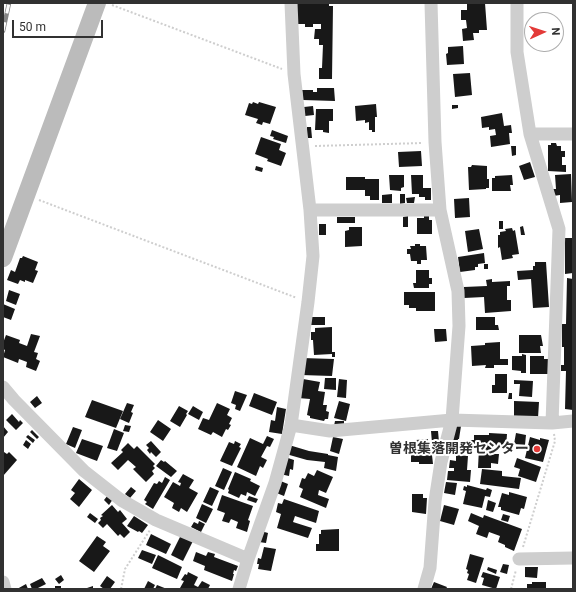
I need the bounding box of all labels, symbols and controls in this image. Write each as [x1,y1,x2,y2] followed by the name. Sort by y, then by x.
[14,12,105,38] scale bar
[524,12,564,52] north arrow
[19,20,46,34] text: 50 m
[549,27,562,36] text: N
[389,441,529,457] place label: 曽根集落開発センター
[532,444,542,454] marker: 曽根集落開発センター

